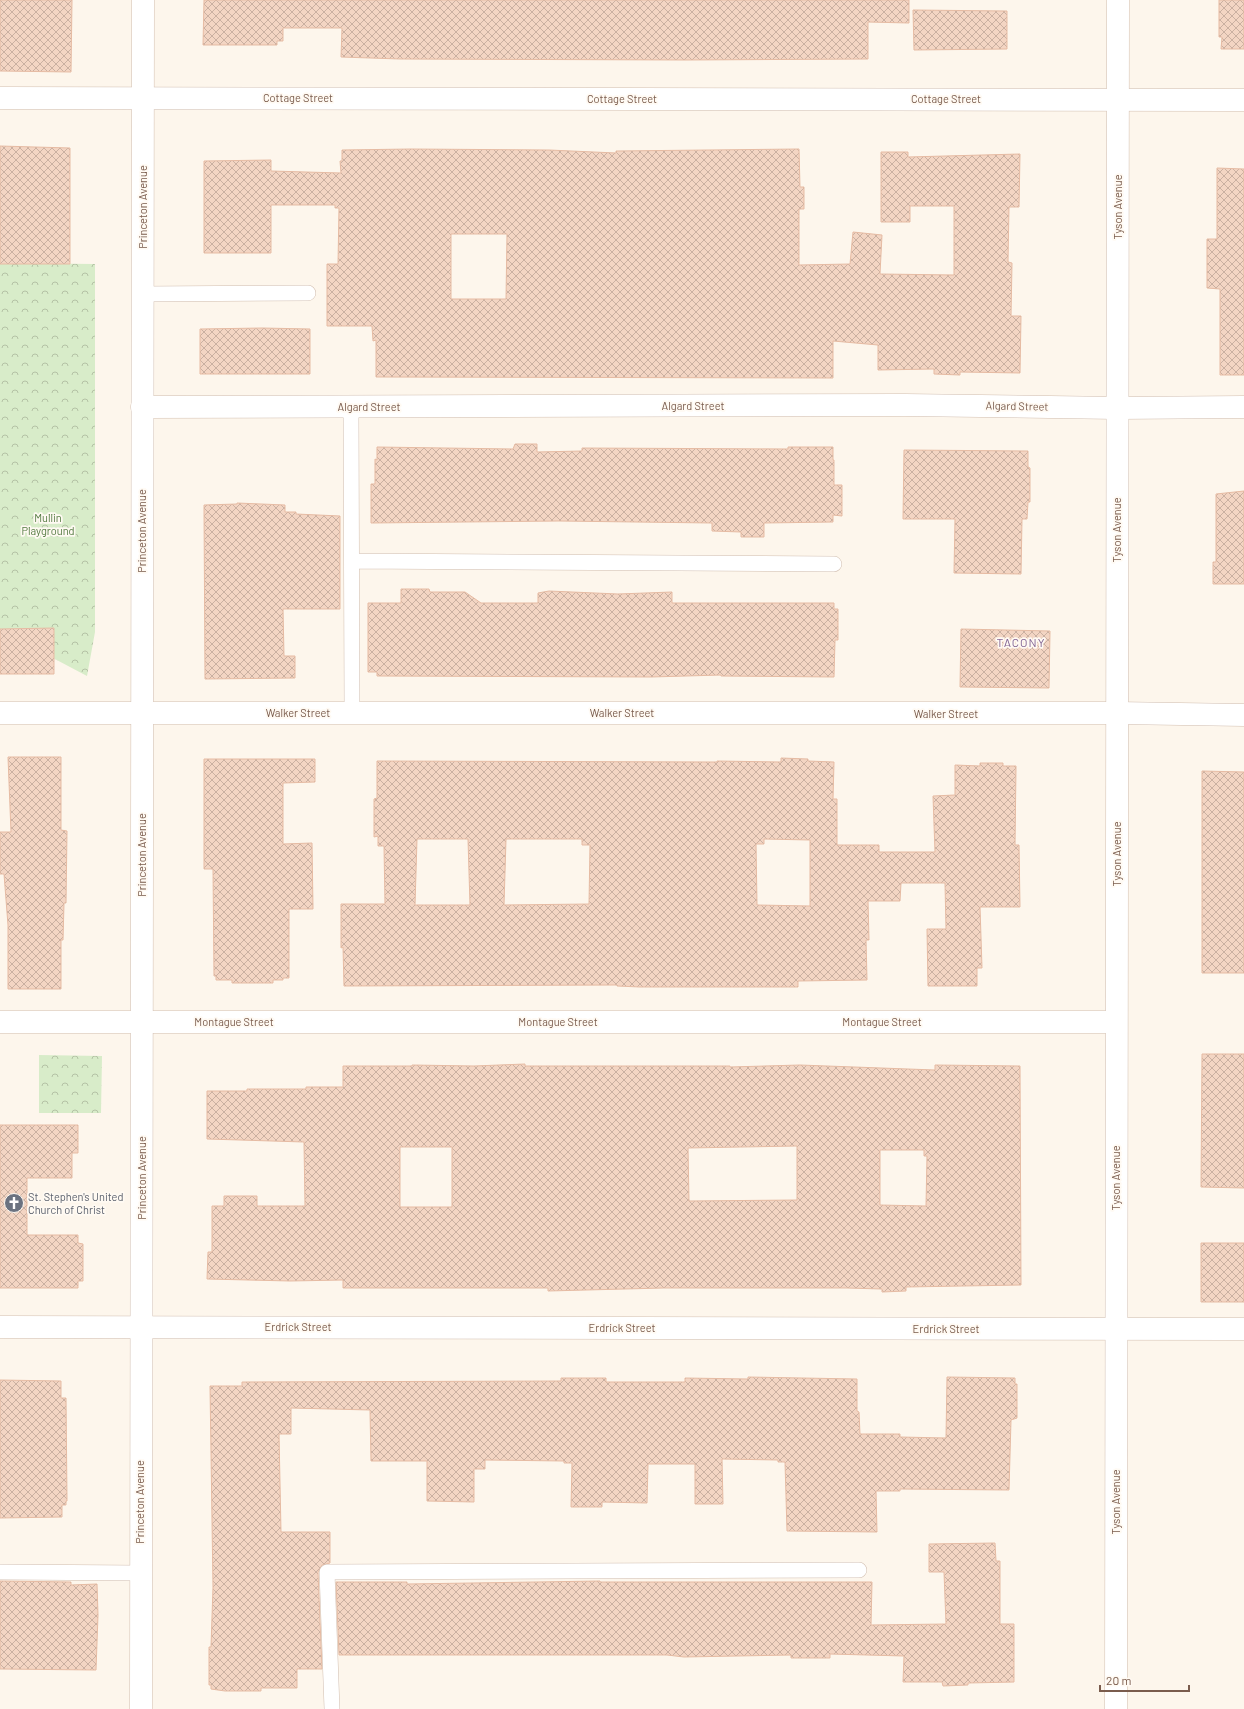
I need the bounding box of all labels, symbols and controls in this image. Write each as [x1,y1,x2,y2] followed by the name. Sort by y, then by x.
[263,91,333,104] street label: Cottage Street
[587,92,657,105] street label: Cottage Street
[911,92,981,105] street label: Cottage Street
[136,165,149,249] street label: Princeton Avenue
[1111,174,1124,239] street label: Tyson Avenue
[985,398,1049,413] street label: Algard Street
[662,399,724,412] street label: Algard Street
[338,400,400,413] street label: Algard Street
[135,489,148,573] street label: Princeton Avenue
[1110,497,1123,562] street label: Tyson Avenue
[21,511,75,537] park label: Mullin Playground
[997,635,1045,649] district label: TACONY
[266,706,330,719] street label: Walker Street
[590,706,654,719] street label: Walker Street
[914,707,978,720] street label: Walker Street
[135,813,148,897] street label: Princeton Avenue
[1110,821,1123,886] street label: Tyson Avenue
[194,1015,274,1028] street label: Montague Street
[518,1015,598,1028] street label: Montague Street
[842,1015,922,1028] street label: Montague Street
[135,1136,148,1220] street label: Princeton Avenue
[1109,1145,1122,1210] street label: Tyson Avenue
[28,1190,123,1216] place label: St. Stephen's United Church of Christ
[3,1192,25,1214] church icon: St. Stephen's United Church of Christ
[265,1320,331,1333] street label: Erdrick Street
[589,1321,655,1334] street label: Erdrick Street
[913,1322,979,1335] street label: Erdrick Street
[133,1460,146,1544] street label: Princeton Avenue
[1109,1469,1122,1534] street label: Tyson Avenue
[1100,1667,1189,1693] scale bar
[1106,1673,1132,1687] text: 20 m

